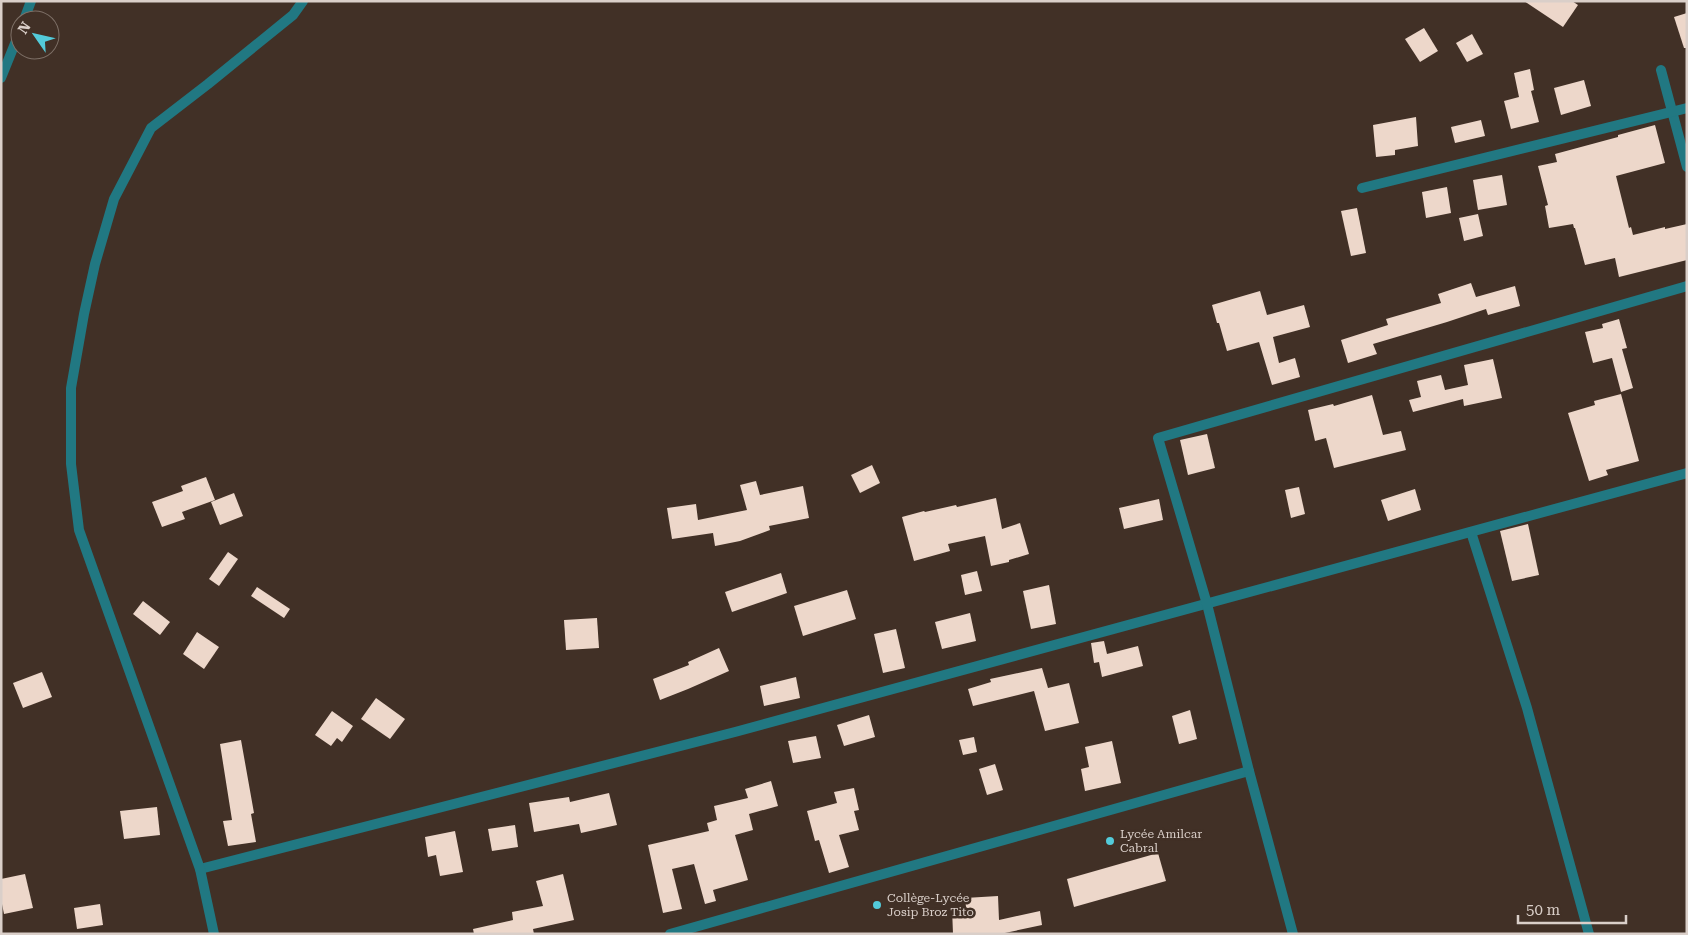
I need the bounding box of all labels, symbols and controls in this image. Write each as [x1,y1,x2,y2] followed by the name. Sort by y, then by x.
[10,10,60,60] north arrow
[15,19,34,37] text: N
[1120,827,1202,855] place label: Lycée Amilcar Cabral
[1104,835,1116,847] marker: Lycée Amilcar Cabral
[887,891,974,919] place label: Collège-Lycée Josip Broz Tito
[1518,892,1626,924] scale bar
[871,899,883,911] marker: Collège-Lycée Josip Broz Tito
[1526,901,1561,919] text: 50 m

